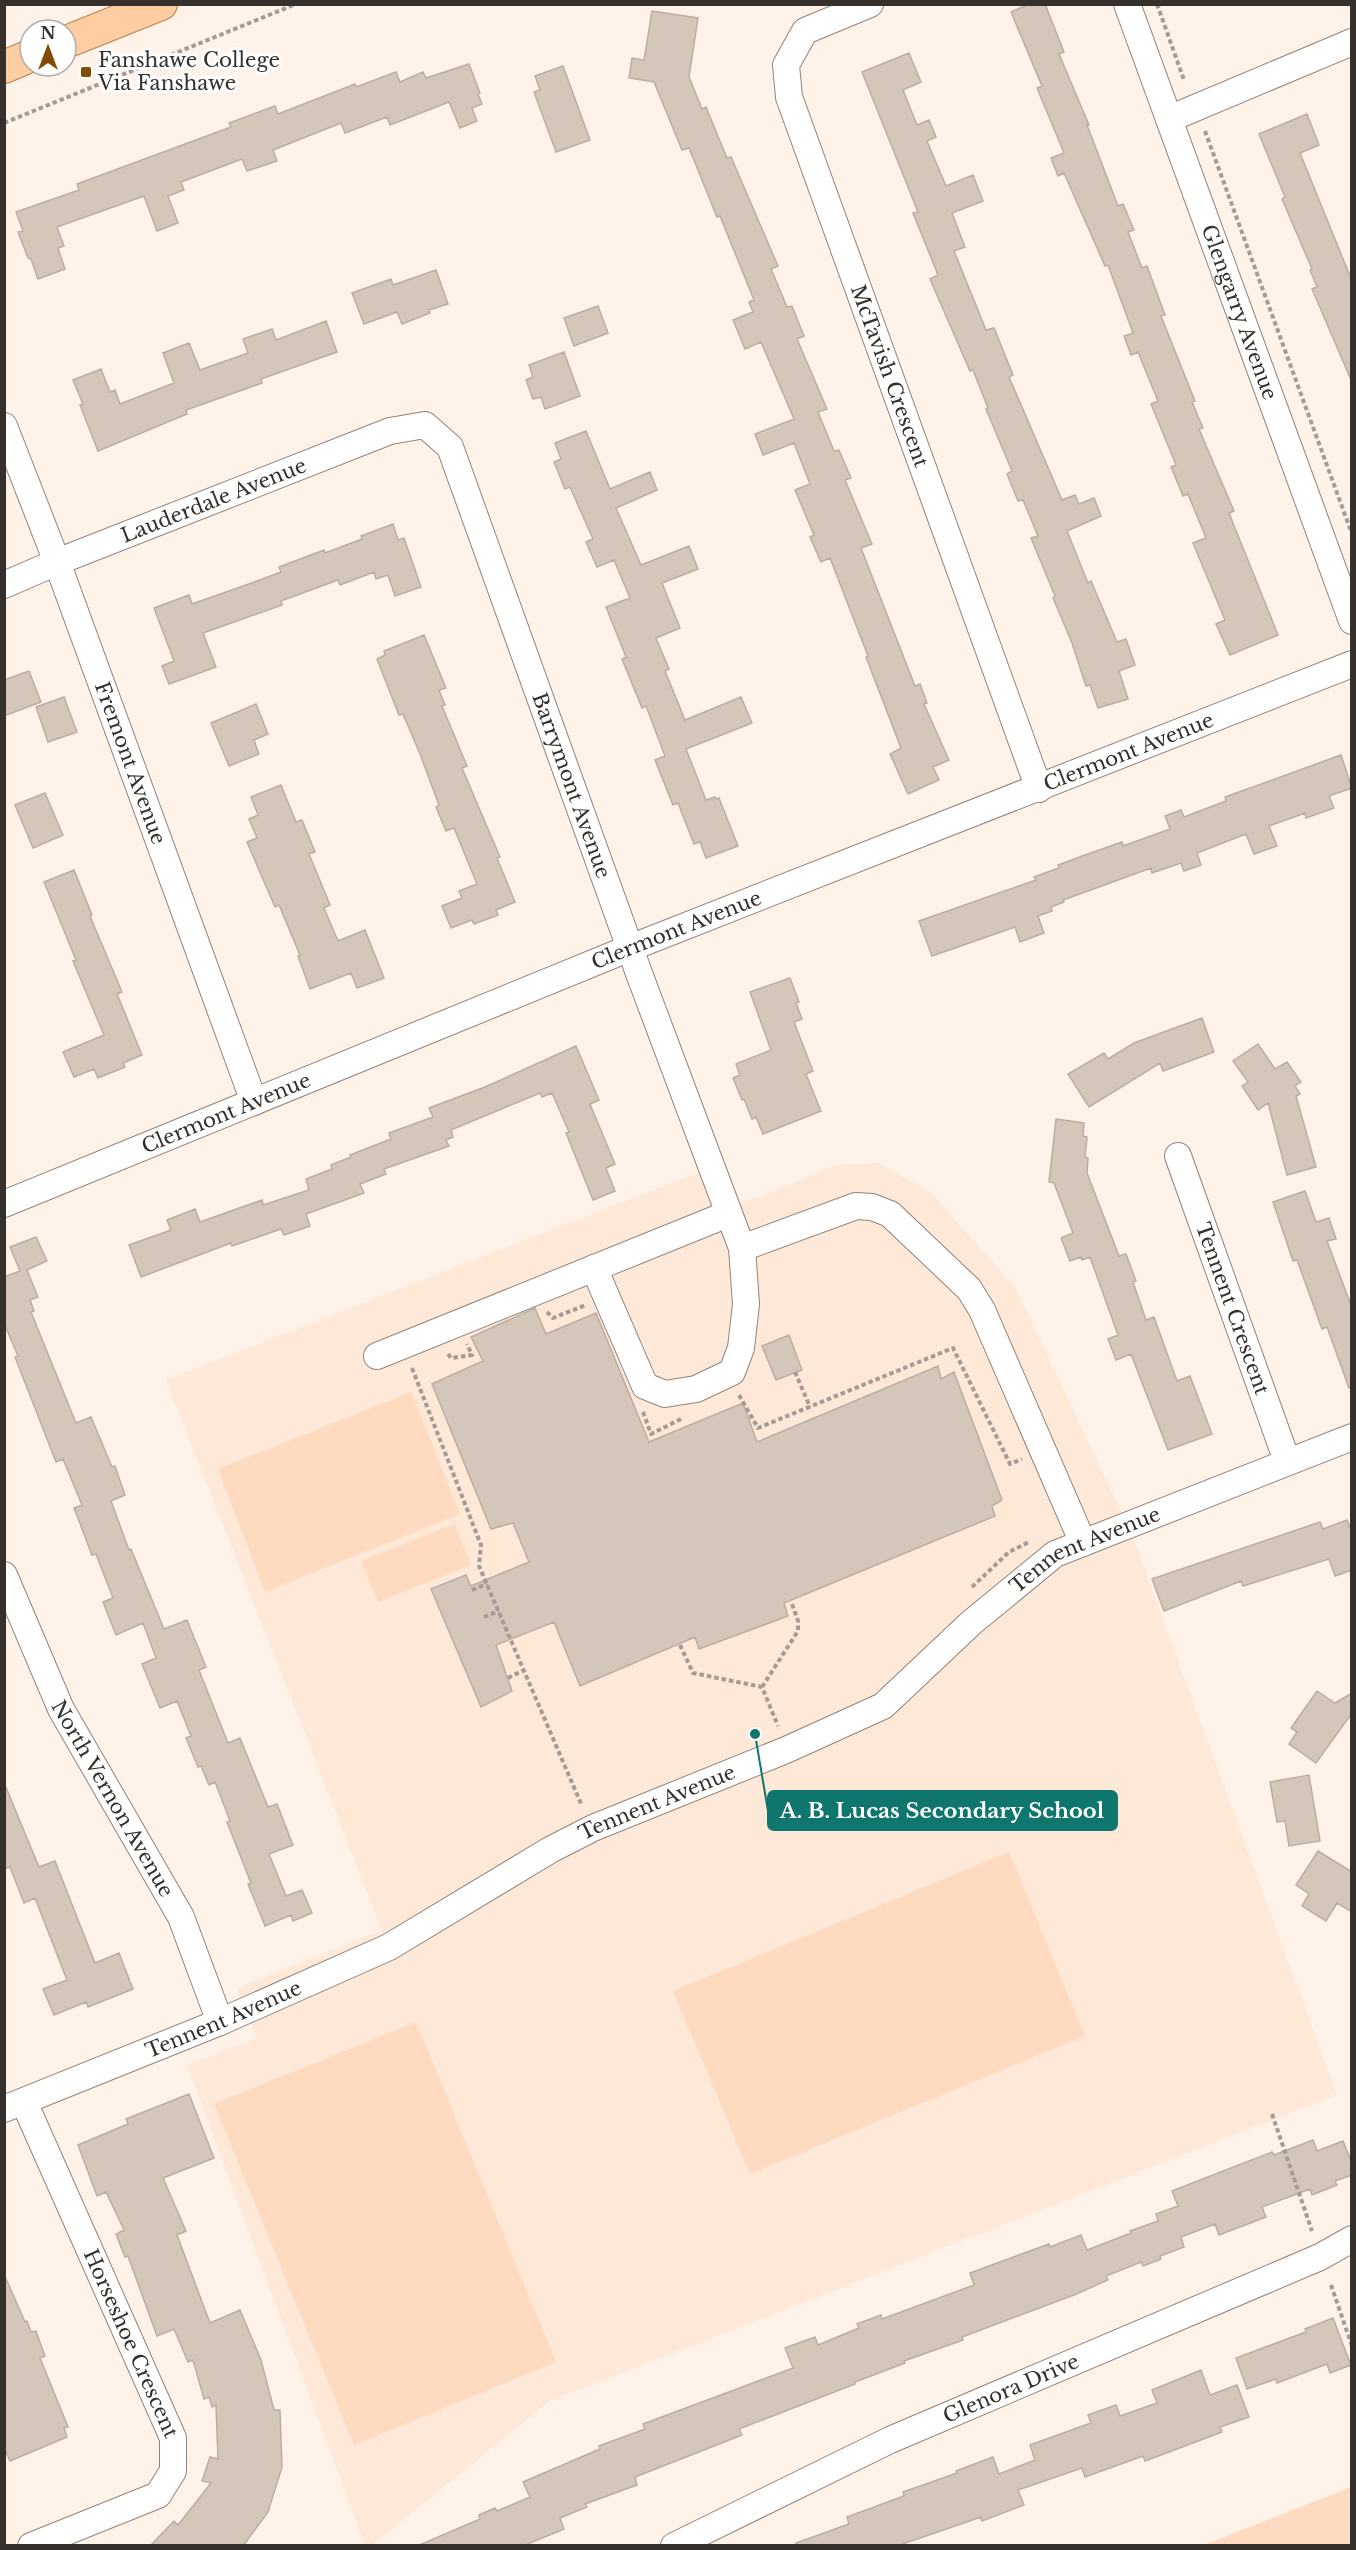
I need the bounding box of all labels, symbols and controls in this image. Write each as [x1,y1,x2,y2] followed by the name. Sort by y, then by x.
[18,18,78,78] north arrow
[40,23,56,43] text: N
[97,48,280,95] place label: Fanshawe College Via Fanshawe
[79,65,93,79] marker: Fanshawe College Via Fanshawe
[1196,221,1282,403] street label: Glengarry Avenue
[846,281,934,471] street label: McTavish Crescent
[117,453,310,548] street label: Lauderdale Avenue
[90,679,171,848] street label: Fremont Avenue
[527,689,616,881] street label: Barrymont Avenue
[1040,708,1217,796] street label: Clermont Avenue
[588,886,765,974] street label: Clermont Avenue
[138,1068,314,1158] street label: Clermont Avenue
[1191,1219,1274,1398] street label: Tennent Crescent
[1005,1502,1164,1598] street label: Tennent Avenue
[47,1696,179,1901] street label: North Vernon Avenue
[575,1760,739,1845] street label: Tennent Avenue
[768,1791,1117,1830] callout: A. B. Lucas Secondary School
[779,1798,1105,1824] text: A. B. Lucas Secondary School
[142,1975,305,2063] street label: Tennent Avenue
[79,2245,183,2442] street label: Horseshoe Crescent
[939,2349,1083,2428] street label: Glenora Drive

